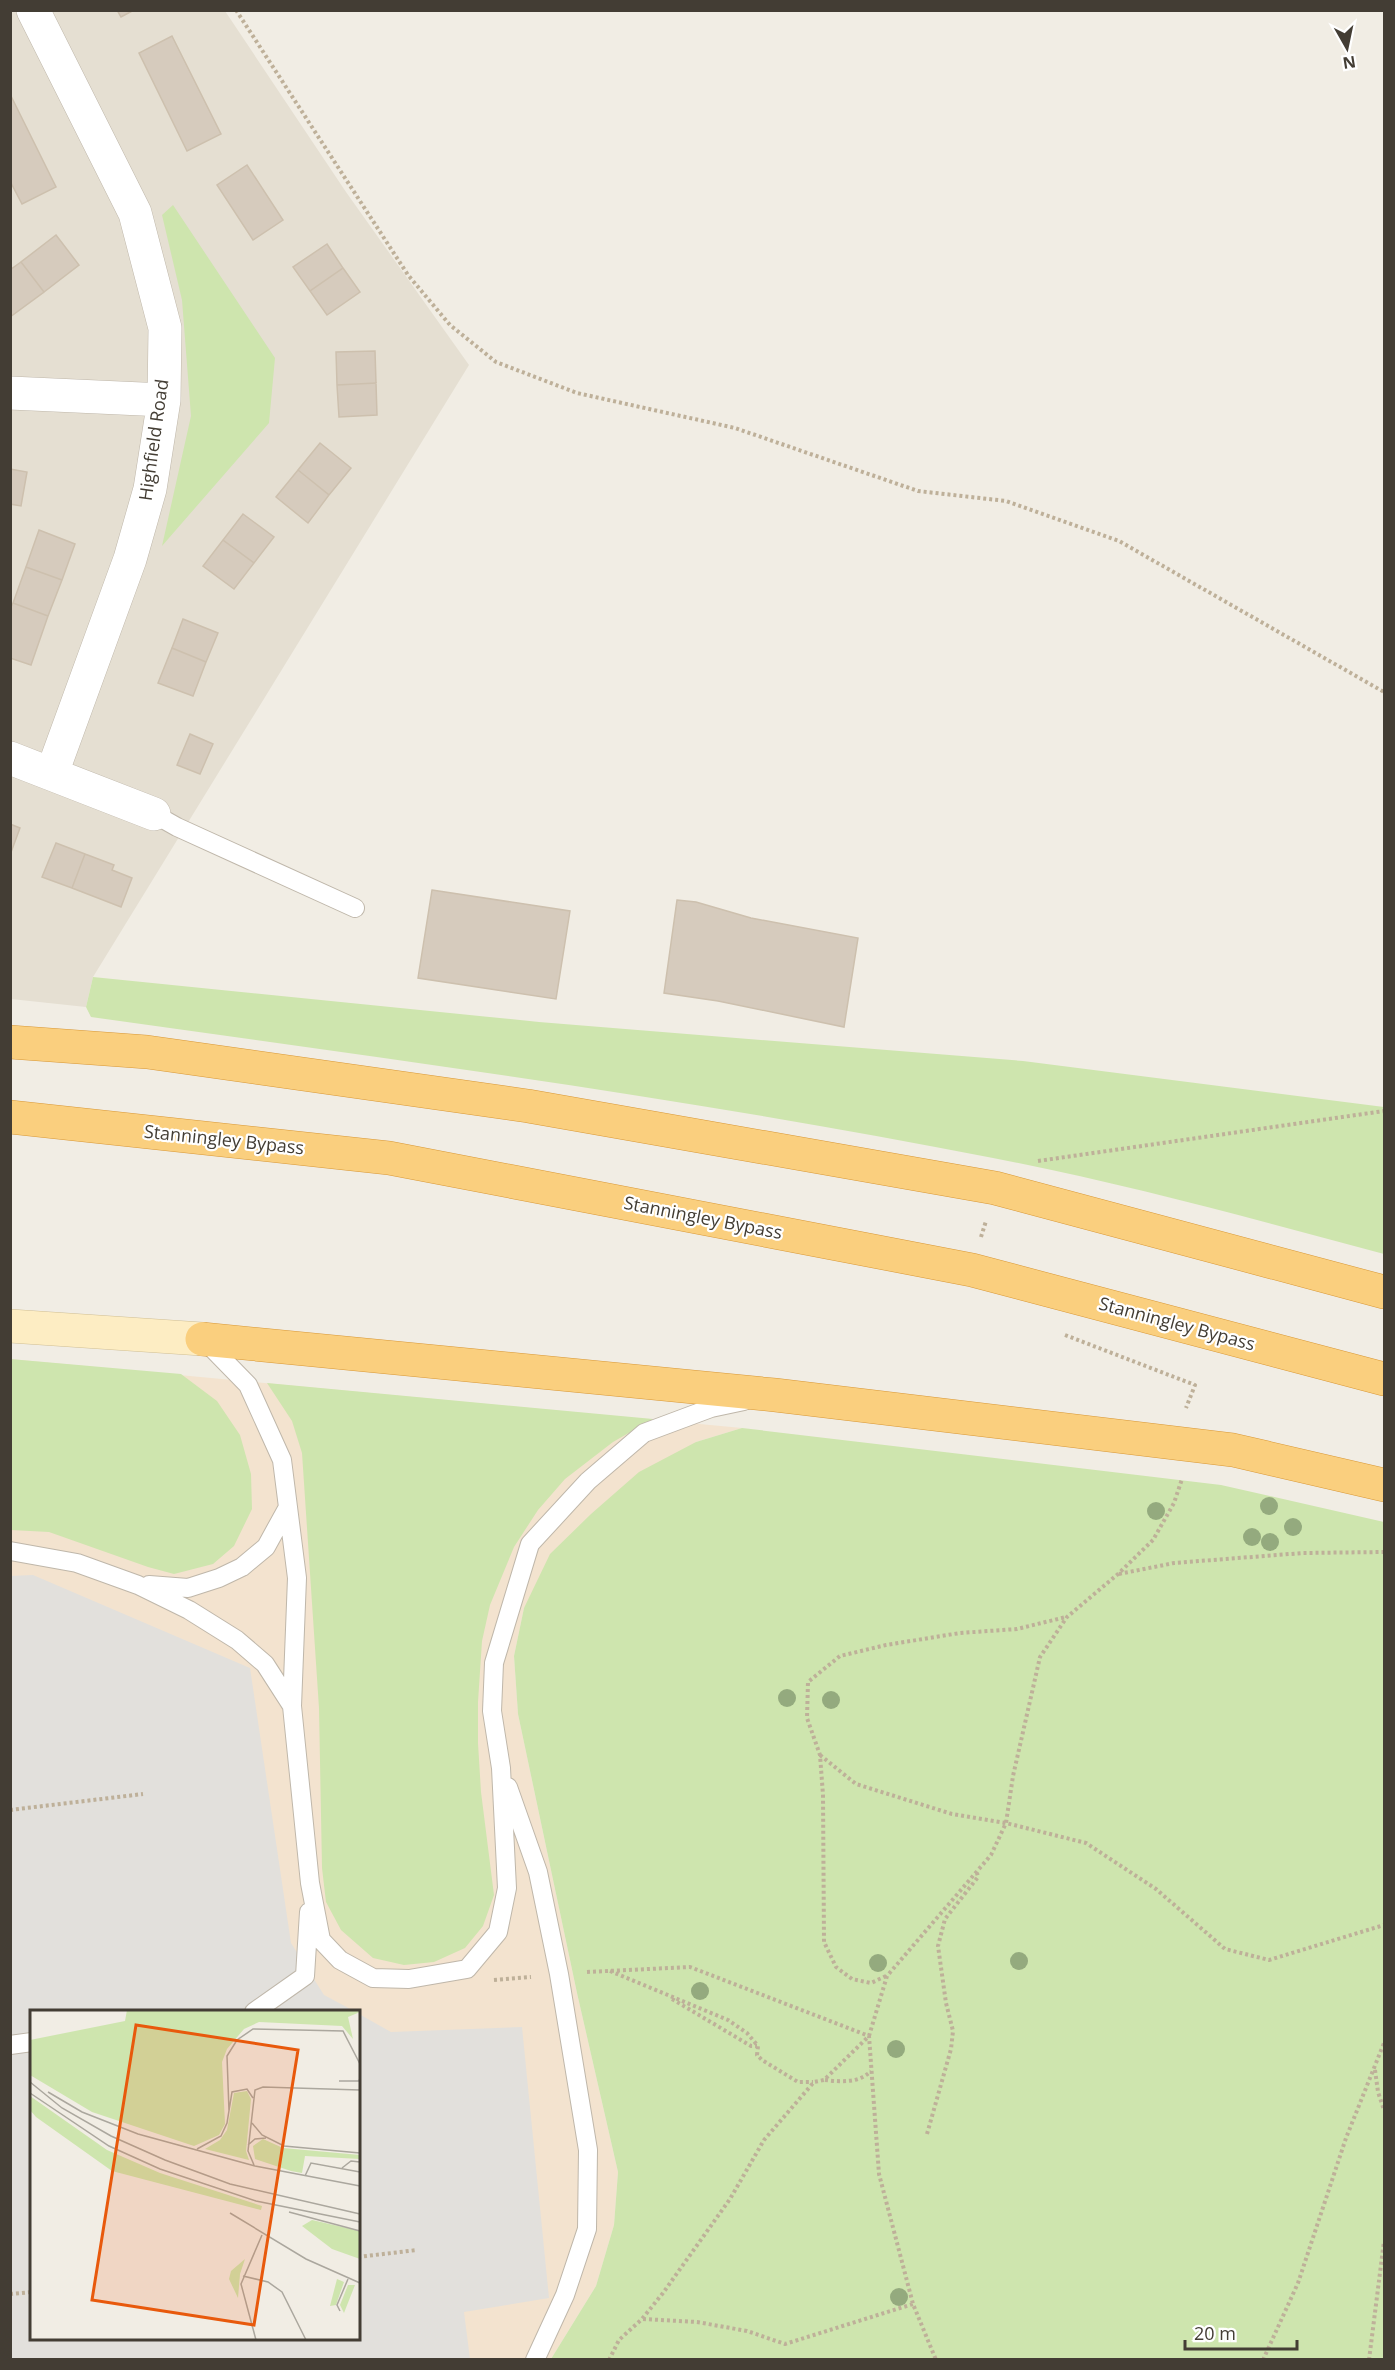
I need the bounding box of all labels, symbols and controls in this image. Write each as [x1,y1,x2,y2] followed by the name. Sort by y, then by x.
[1317,18,1377,78] north arrow
[1341,51,1357,75] text: N
[133,378,173,502] street label: Highfield Road
[143,1119,305,1159] street label: Stanningley Bypass
[622,1190,784,1244] street label: Stanningley Bypass
[1096,1291,1258,1355] street label: Stanningley Bypass
[30,2010,360,2340] inset map
[1185,2313,1298,2351] scale bar
[1194,2321,1236,2345] text: 20 m

